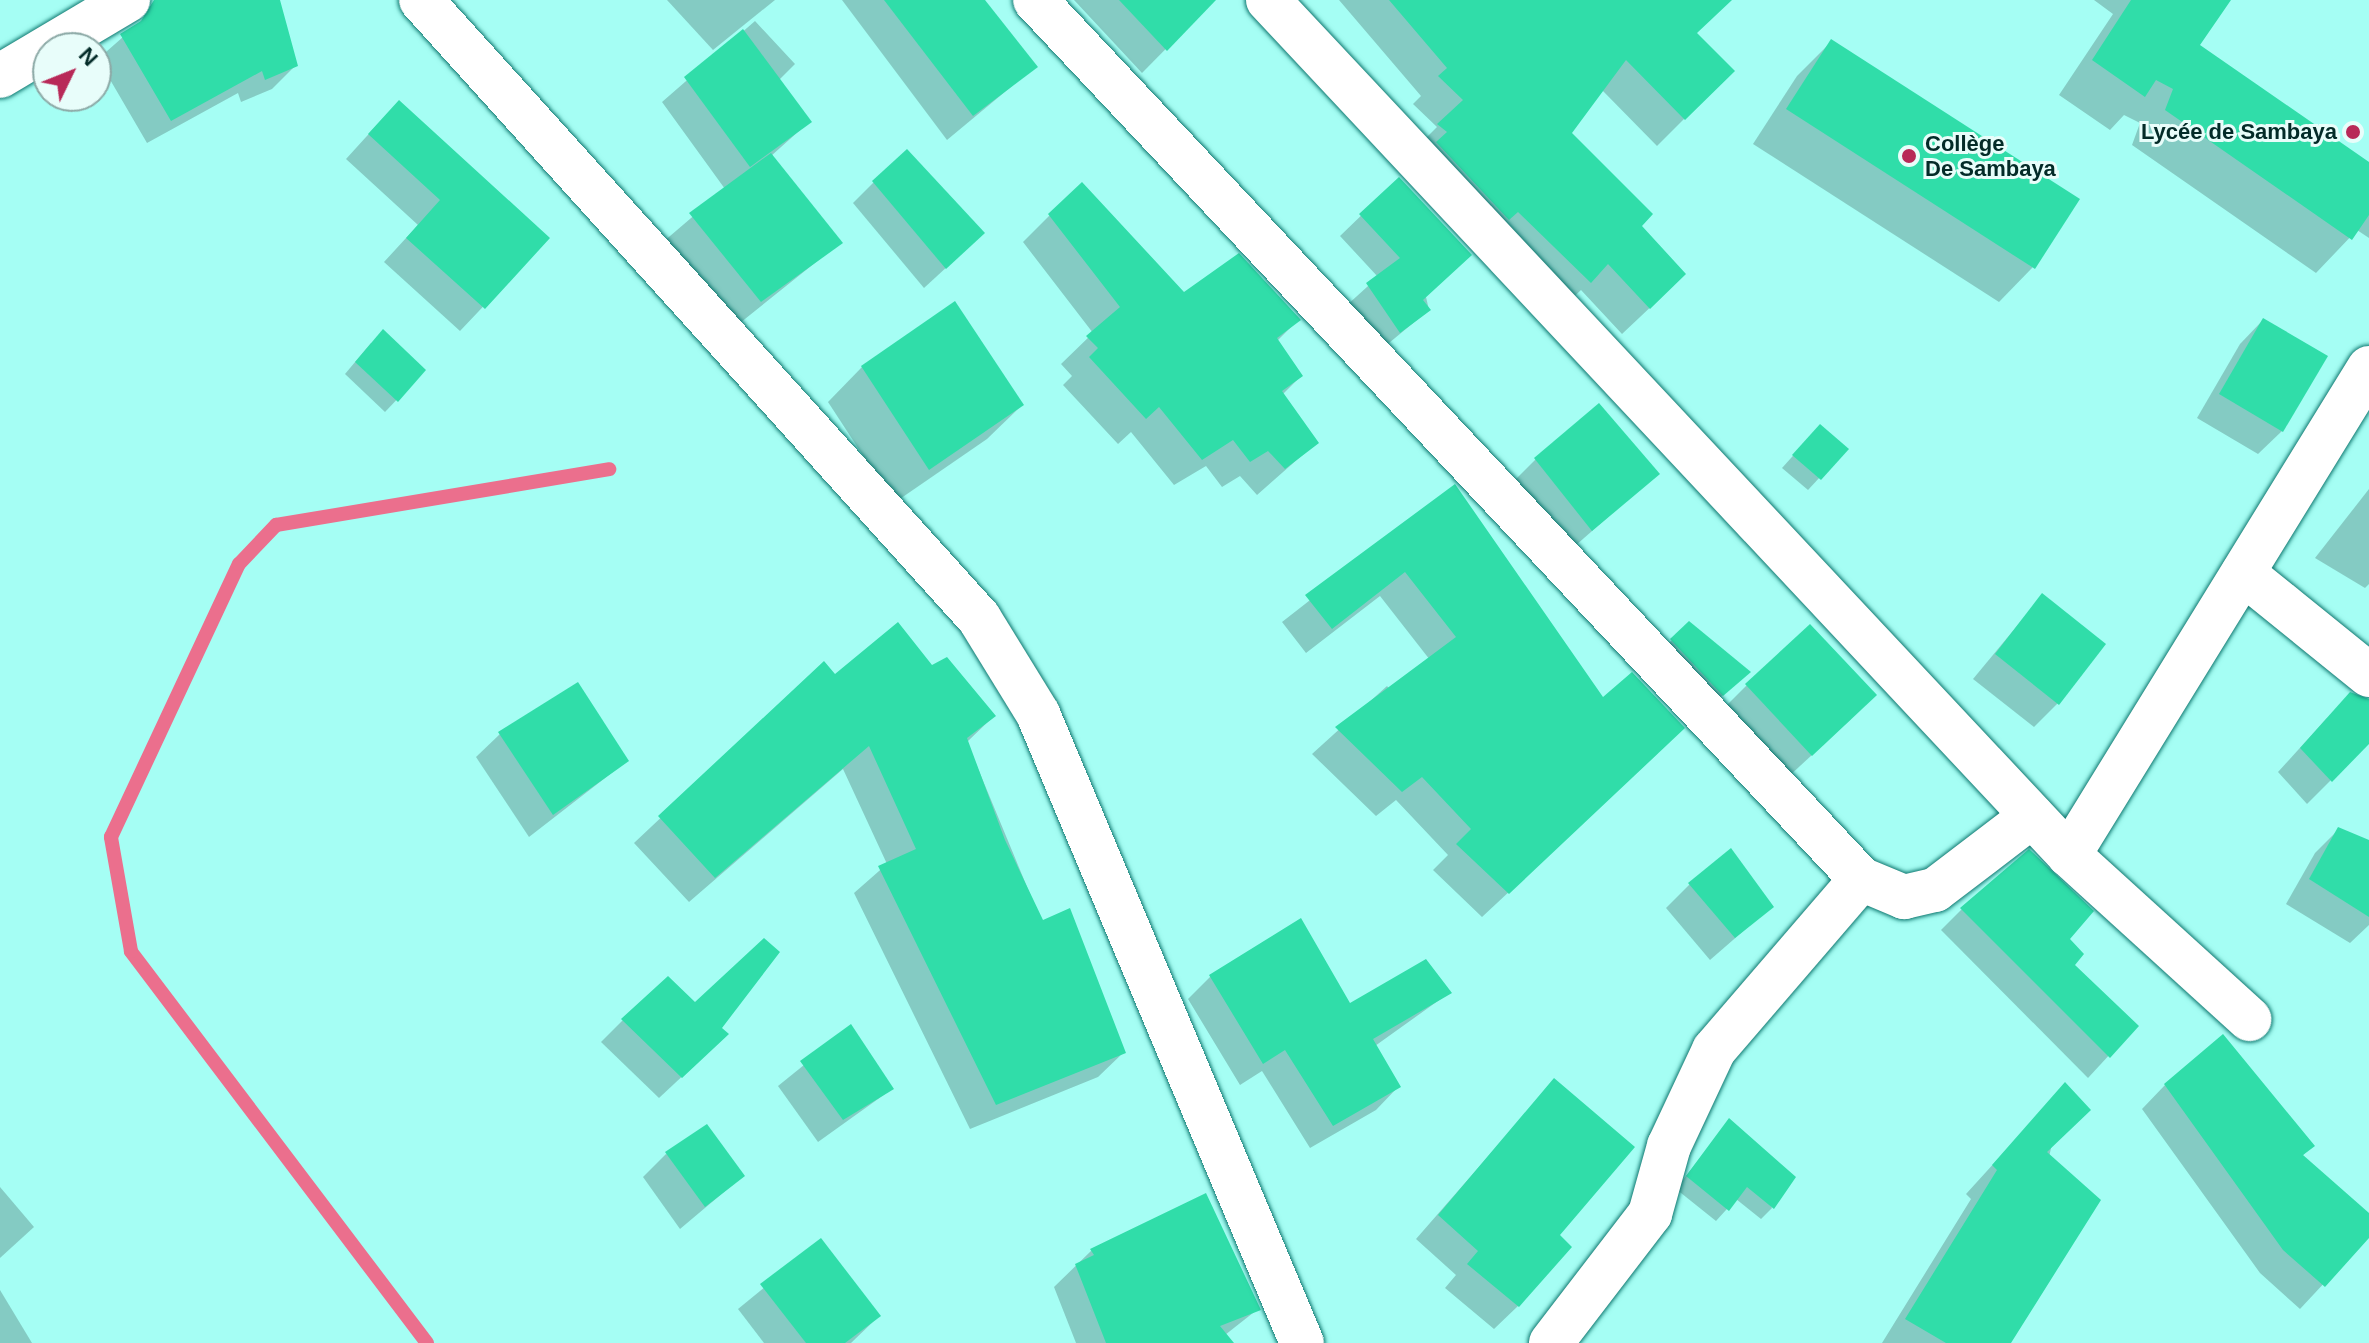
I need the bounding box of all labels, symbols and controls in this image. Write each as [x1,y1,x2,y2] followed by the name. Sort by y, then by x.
[32,32,112,112] north arrow
[74,42,103,71] text: N
[2141,119,2337,145] place label: Lycée de Sambaya
[2344,123,2362,141] marker: Lycée de Sambaya
[1925,130,2056,182] place label: Collège De Sambaya
[1900,147,1918,165] marker: Collège De Sambaya

